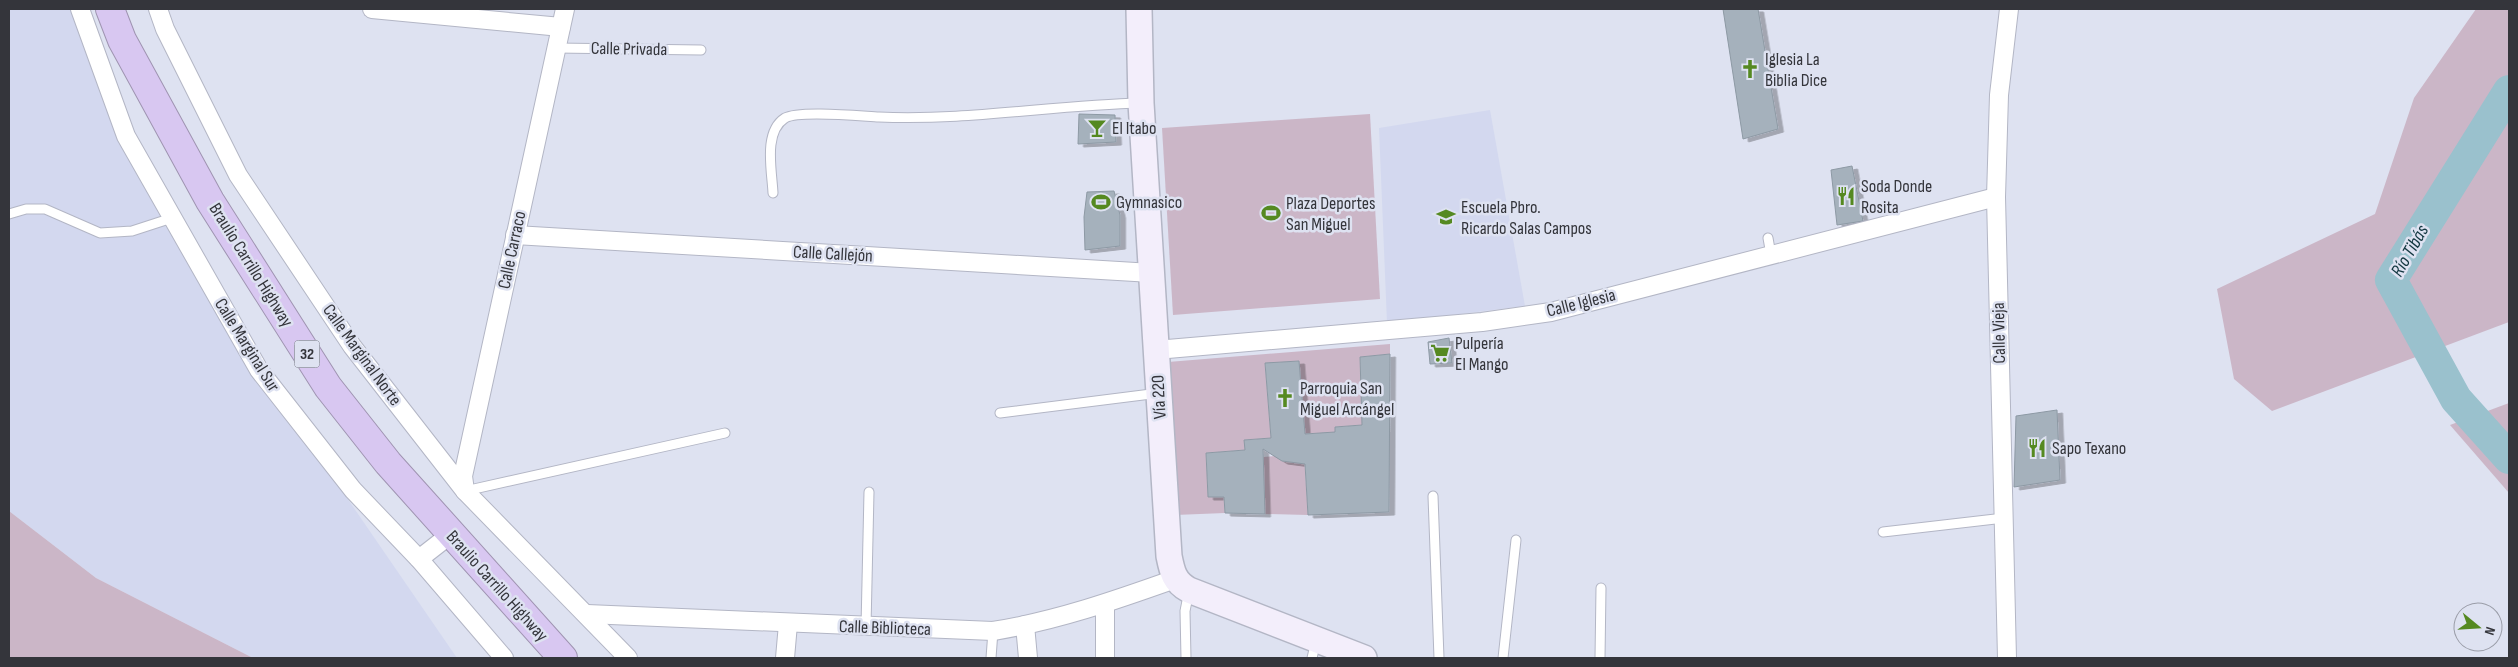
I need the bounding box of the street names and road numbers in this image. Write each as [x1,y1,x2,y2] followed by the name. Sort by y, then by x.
[591,38,667,60] street label: Calle Privada
[205,199,298,331] street label: Braulio Carrillo Highway
[494,209,530,291] street label: Calle Carraco
[793,241,873,267] street label: Calle Callejón
[1544,284,1618,322] street label: Calle Iglesia
[210,294,284,396] street label: Calle Marginal Sur
[318,300,406,410] street label: Calle Marginal Norte
[1988,302,2010,364] street label: Calle Vieja
[294,340,320,368] road number: 32
[1147,374,1171,420] street label: Vía 220
[442,526,552,646] street label: Braulio Carrillo Highway
[839,616,931,640] street label: Calle Biblioteca

